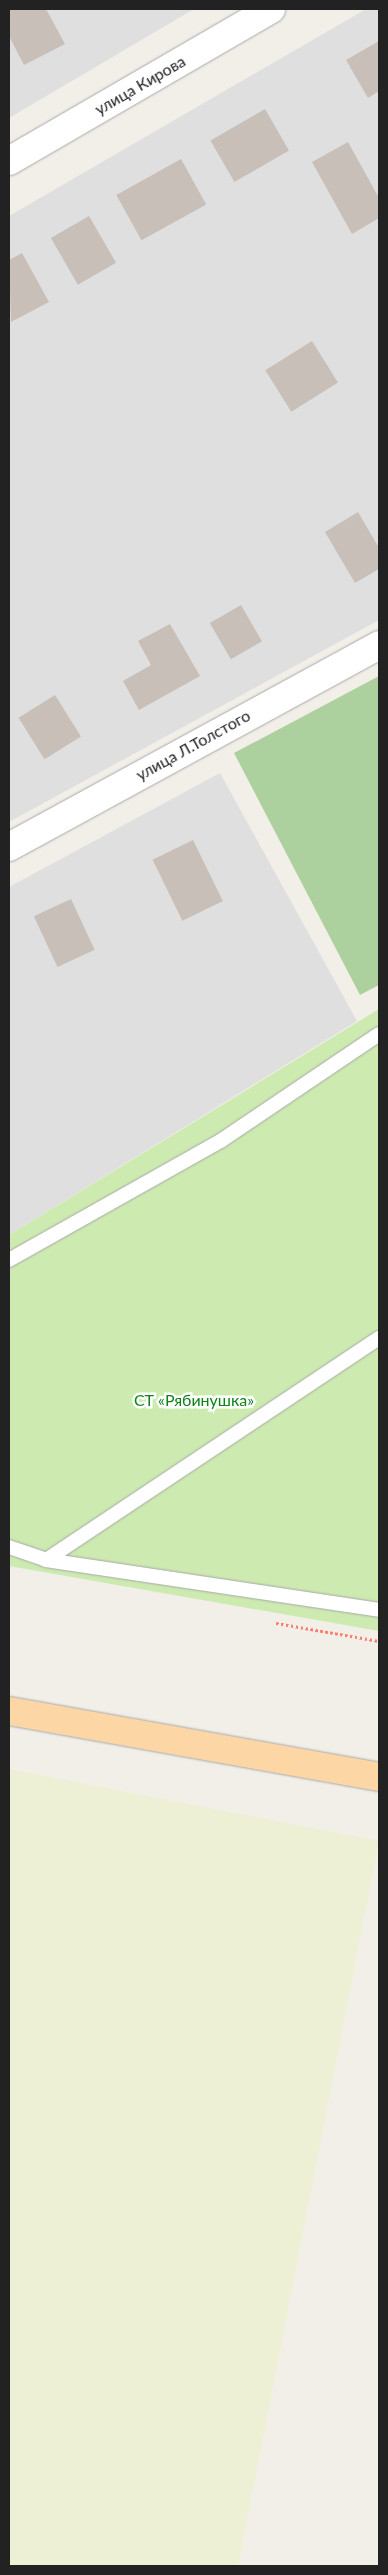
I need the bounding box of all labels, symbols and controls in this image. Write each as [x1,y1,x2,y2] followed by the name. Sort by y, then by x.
[91,51,189,119] street label: улица Кирова
[133,706,253,784] street label: улица Л.Толстого
[134,1390,254,1410] park label: СТ «Рябинушка»

